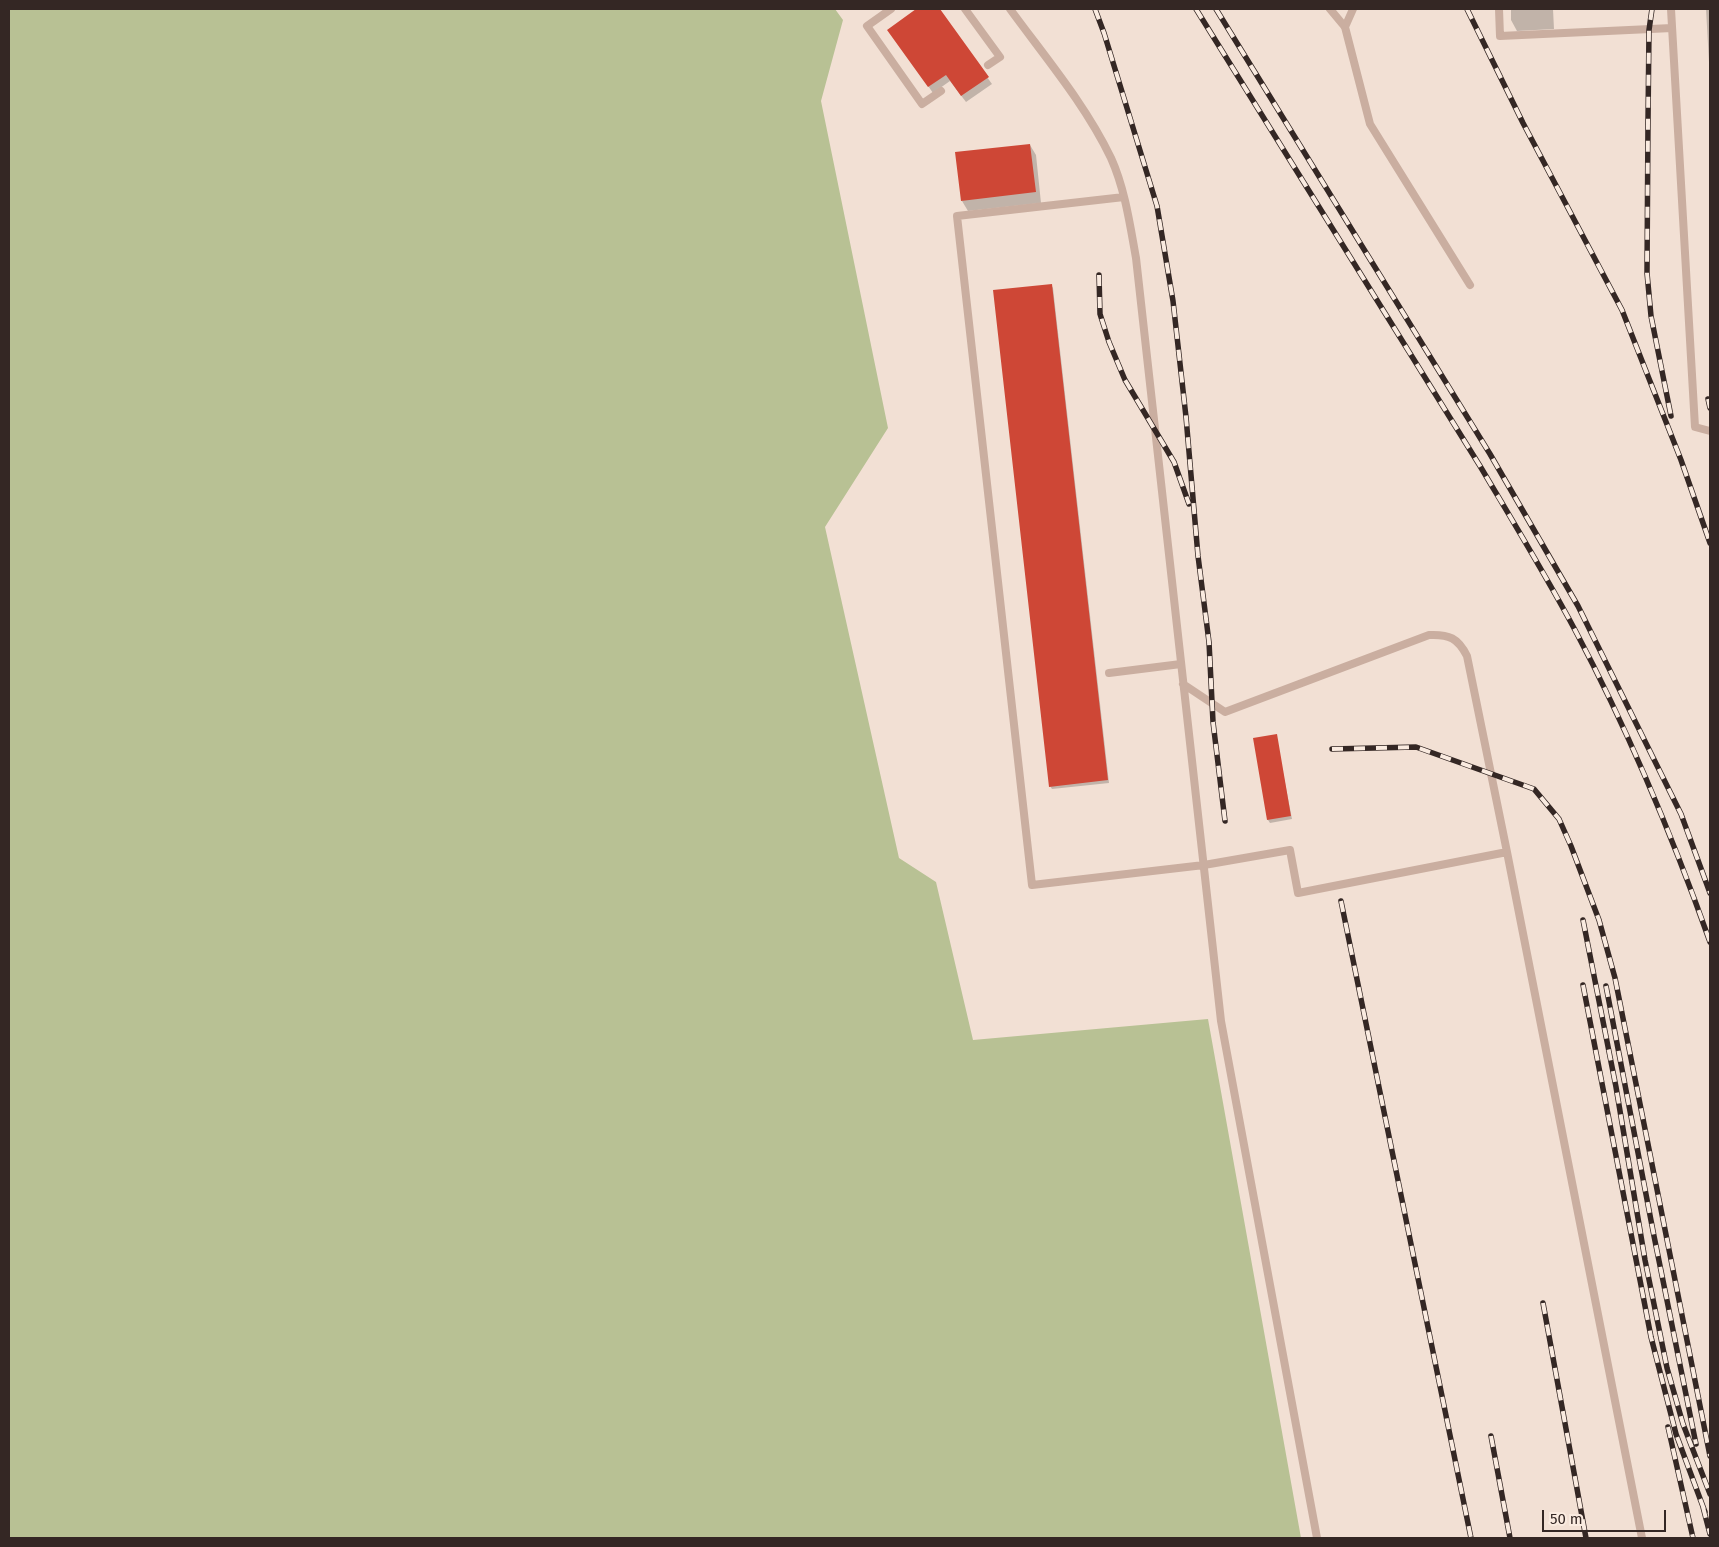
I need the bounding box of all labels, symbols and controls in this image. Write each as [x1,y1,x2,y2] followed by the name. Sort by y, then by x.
[1544,1500,1668,1532] scale bar
[1550,1510,1583,1528] text: 50 m

